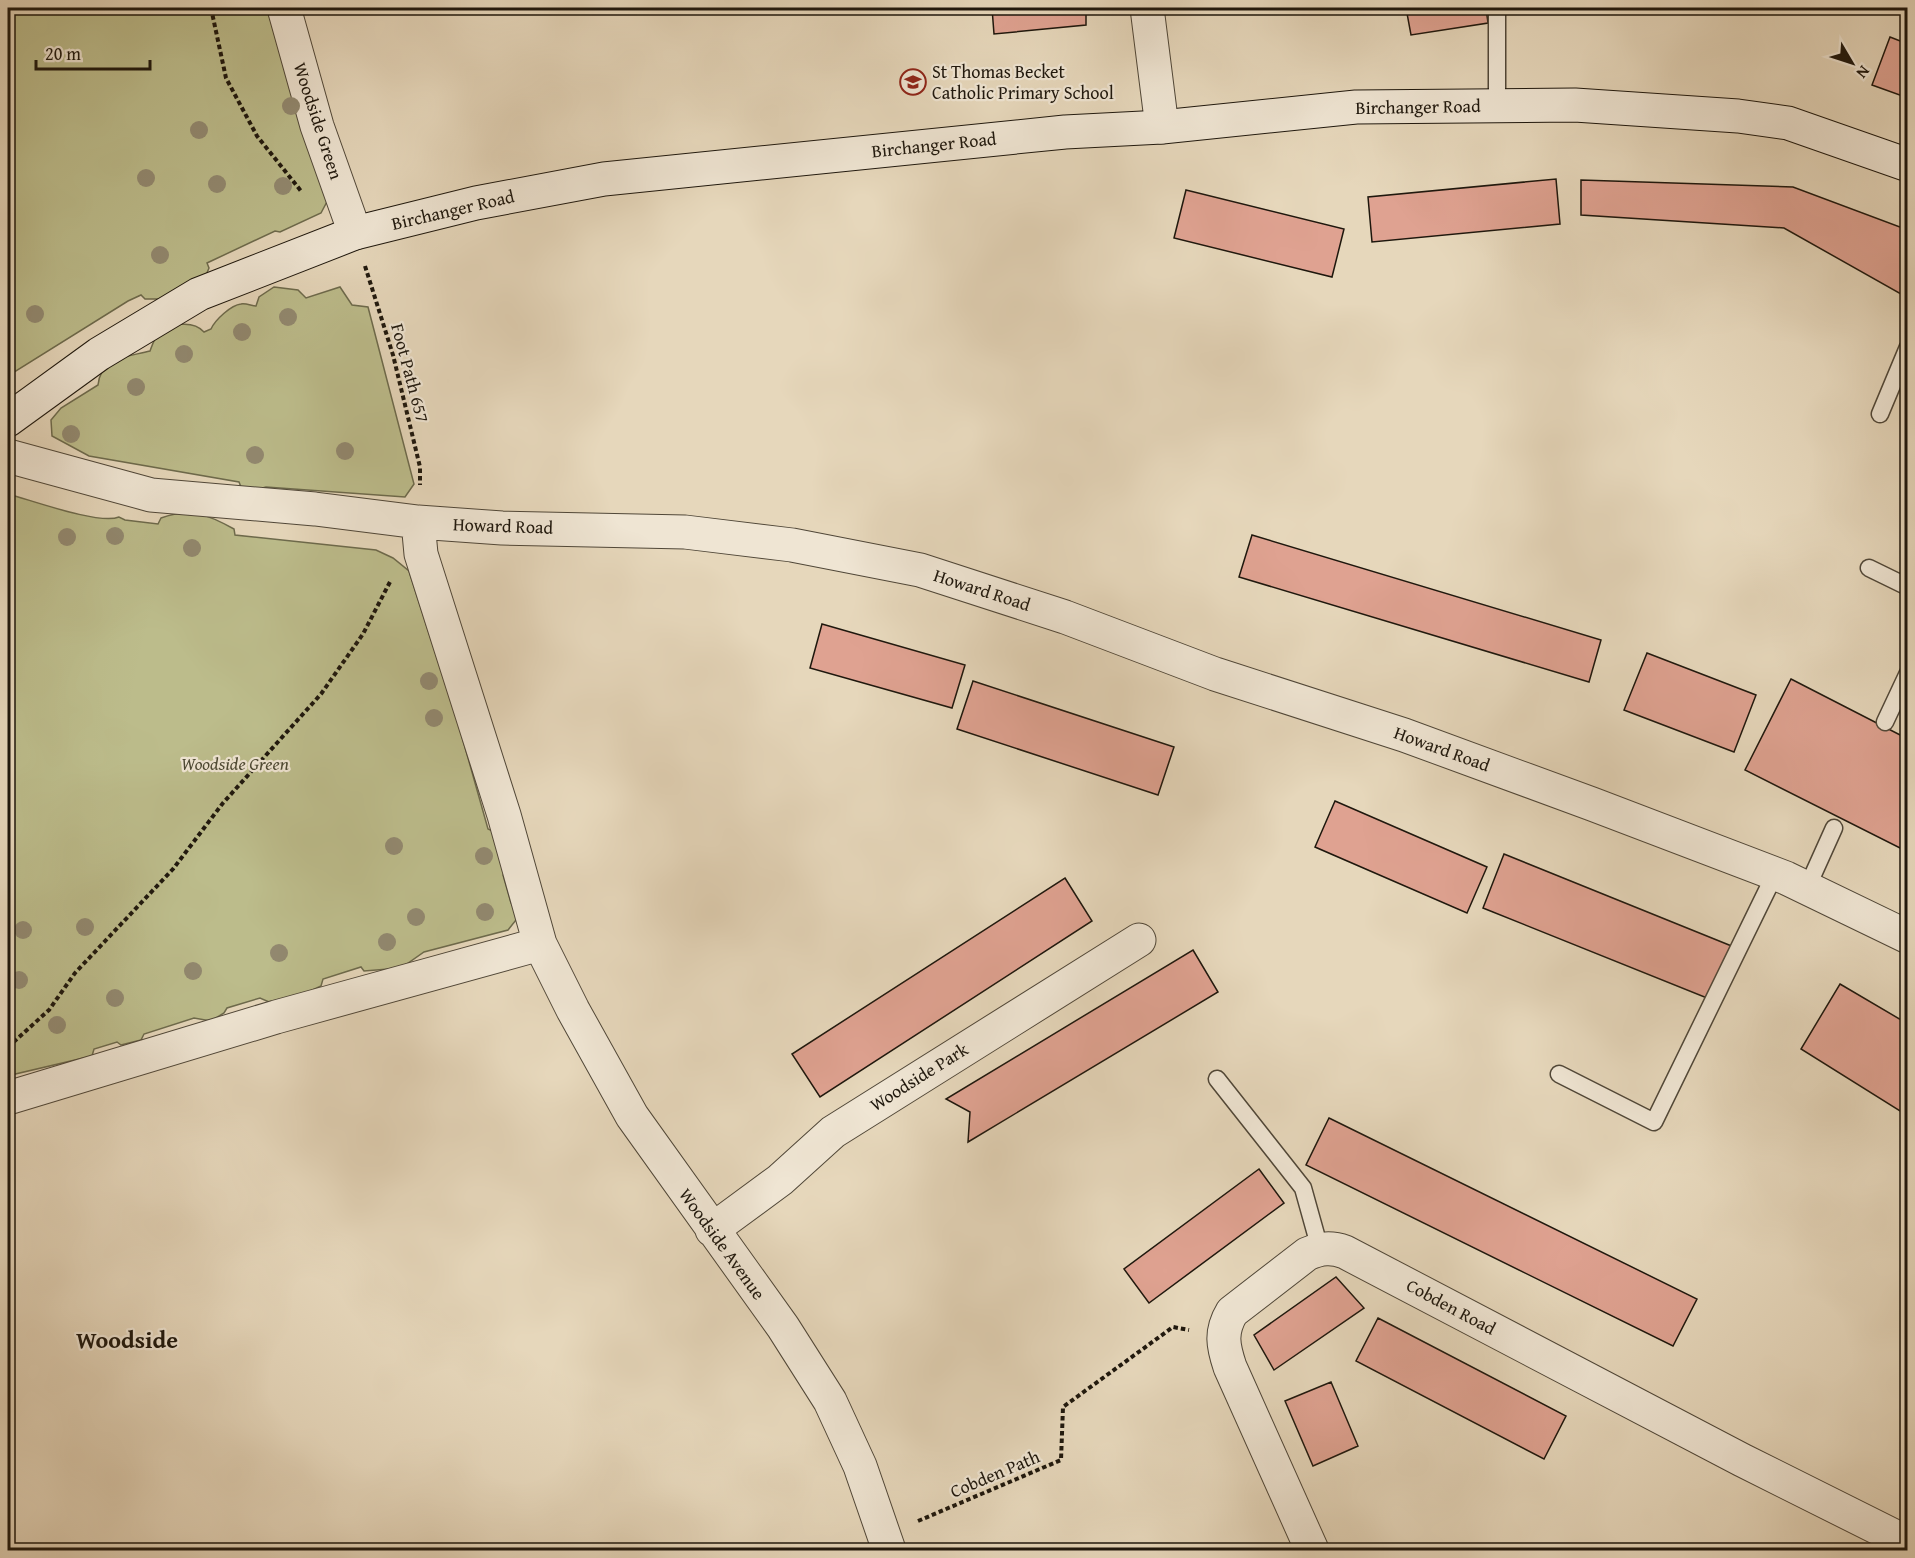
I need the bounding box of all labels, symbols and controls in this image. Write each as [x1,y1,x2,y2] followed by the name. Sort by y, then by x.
[36,33,150,71] scale bar
[1822,33,1882,93] north arrow
[45,40,81,67] text: 20 m
[932,58,1114,106] place label: St Thomas Becket Catholic Primary School
[287,59,350,183] street label: Woodside Green
[1851,61,1876,84] text: N
[898,67,928,97] school or university icon: St Thomas Becket Catholic Primary School
[1355,92,1481,121] street label: Birchanger Road
[870,124,998,164] street label: Birchanger Road
[389,182,517,237] street label: Birchanger Road
[384,320,437,425] street label: Foot Path 657
[452,510,554,541] street label: Howard Road
[930,561,1034,618] street label: Howard Road
[1390,719,1494,779] street label: Howard Road
[181,750,289,777] park label: Woodside Green
[864,1035,974,1118] street label: Woodside Park
[673,1182,772,1305] street label: Woodside Avenue
[1402,1272,1501,1342] street label: Cobden Road
[76,1322,178,1357] district label: Woodside
[946,1443,1044,1505] street label: Cobden Path

